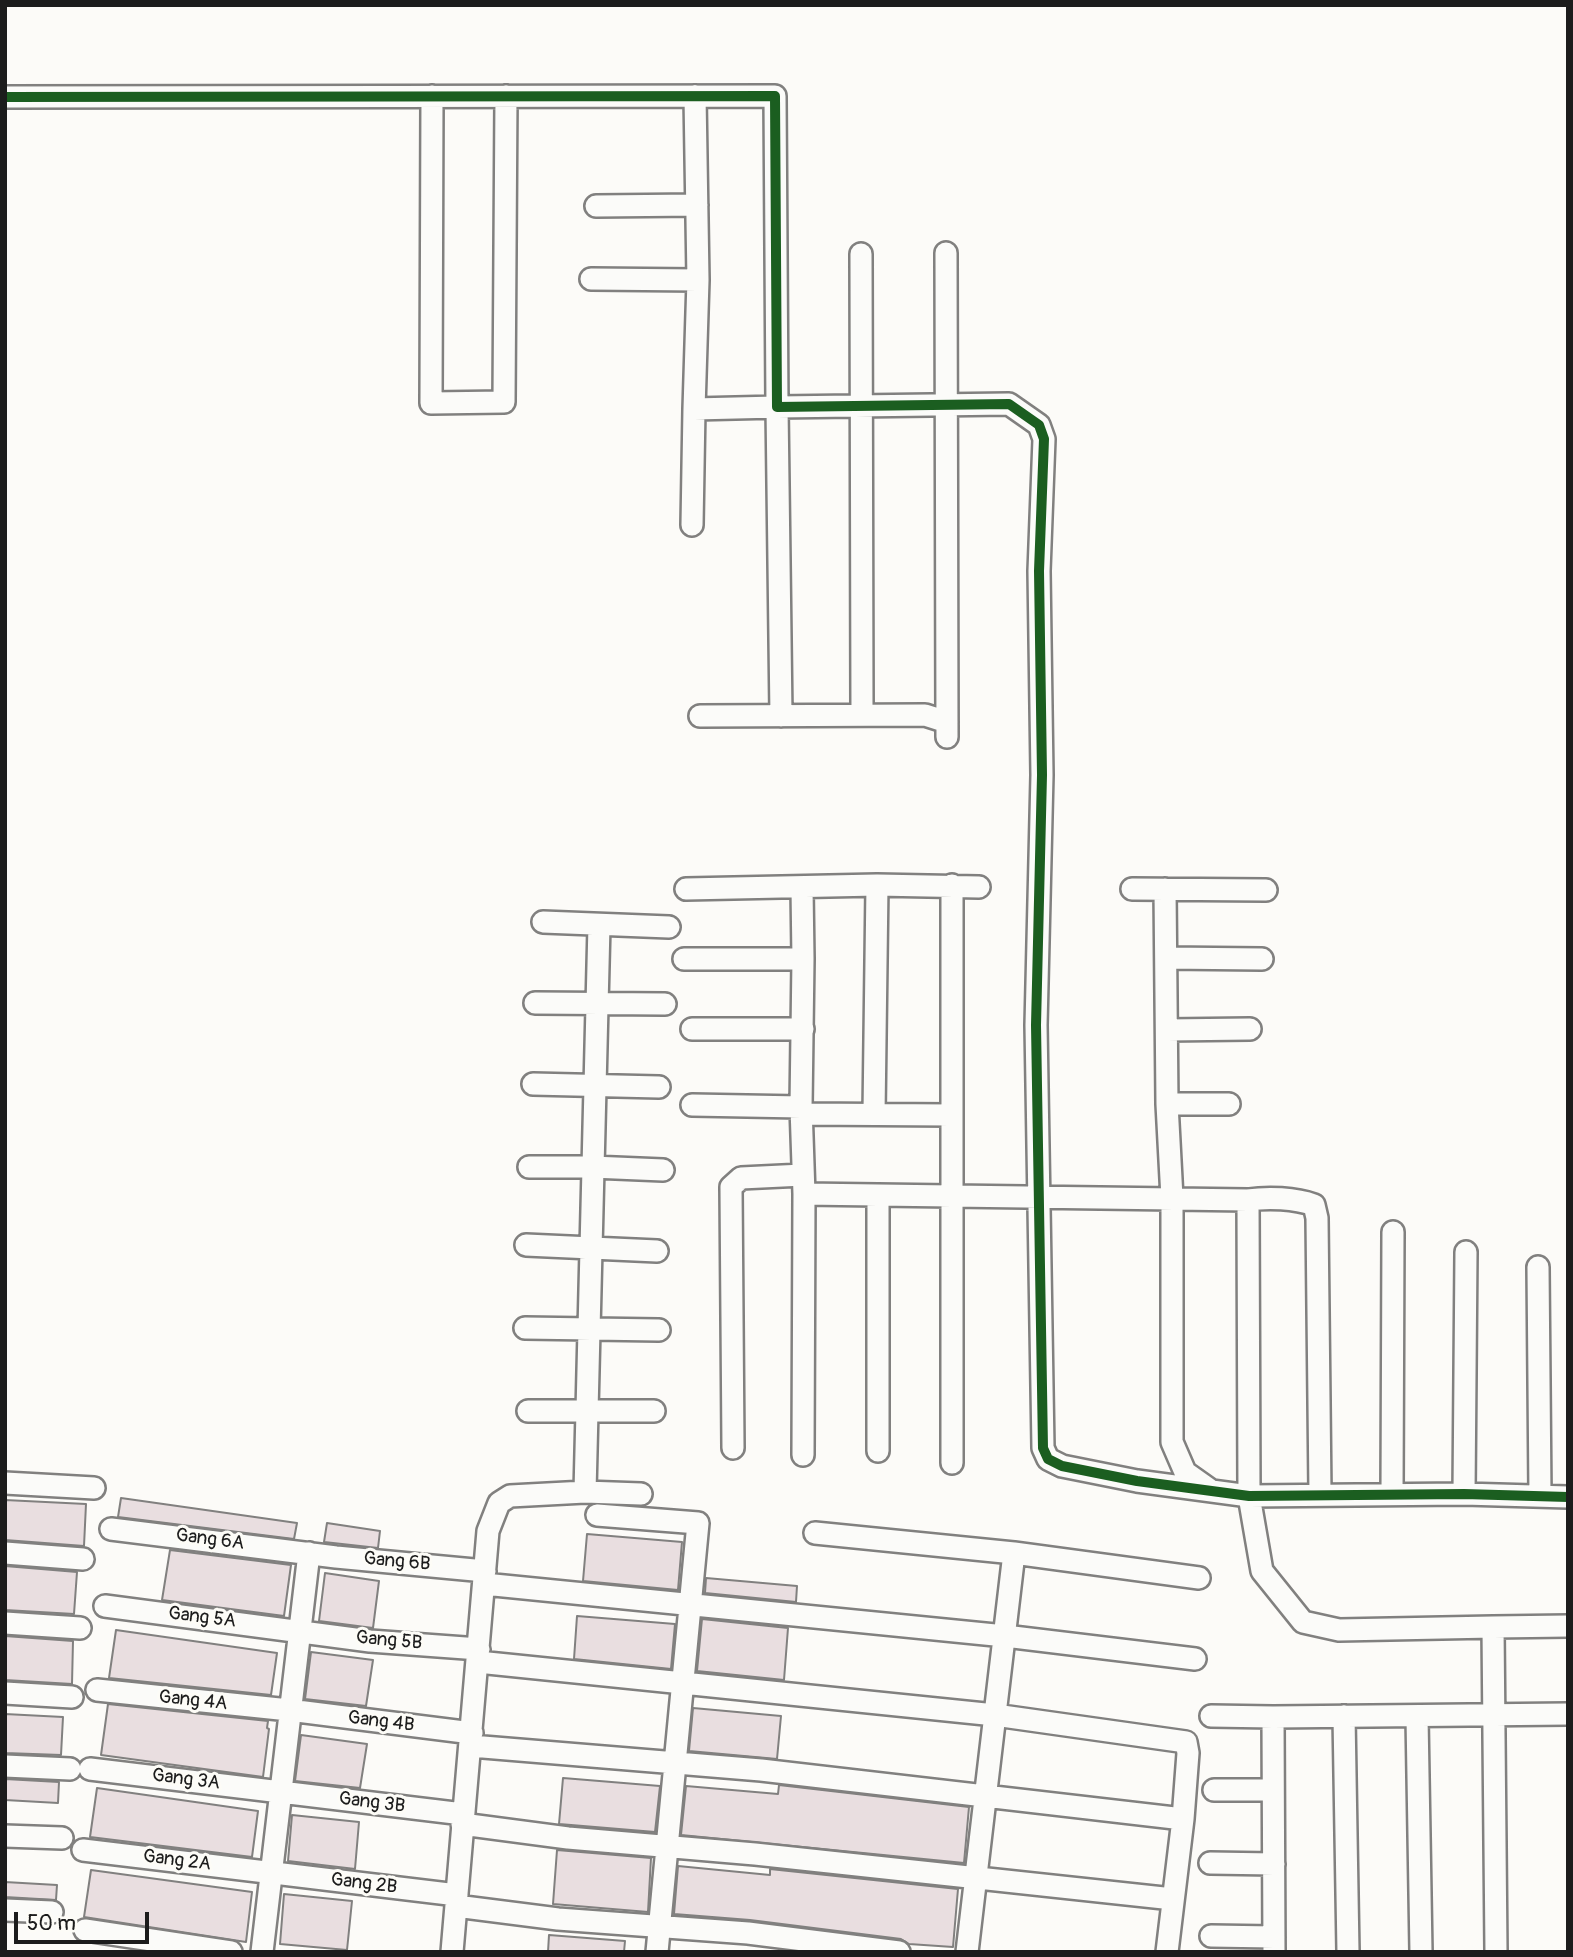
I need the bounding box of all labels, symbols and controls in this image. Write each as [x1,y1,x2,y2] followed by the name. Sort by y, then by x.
[175,1524,245,1556] street label: Gang 6A
[363,1548,431,1576] street label: Gang 6B
[167,1603,237,1633] street label: Gang 5A
[355,1627,423,1655] street label: Gang 5B
[158,1686,228,1716] street label: Gang 4A
[346,1707,416,1737] street label: Gang 4B
[151,1765,221,1795] street label: Gang 3A
[338,1788,406,1818] street label: Gang 3B
[142,1846,212,1876] street label: Gang 2A
[330,1869,398,1899] street label: Gang 2B
[18,1898,152,1942] scale bar
[27,1910,76,1937] text: 50 m

